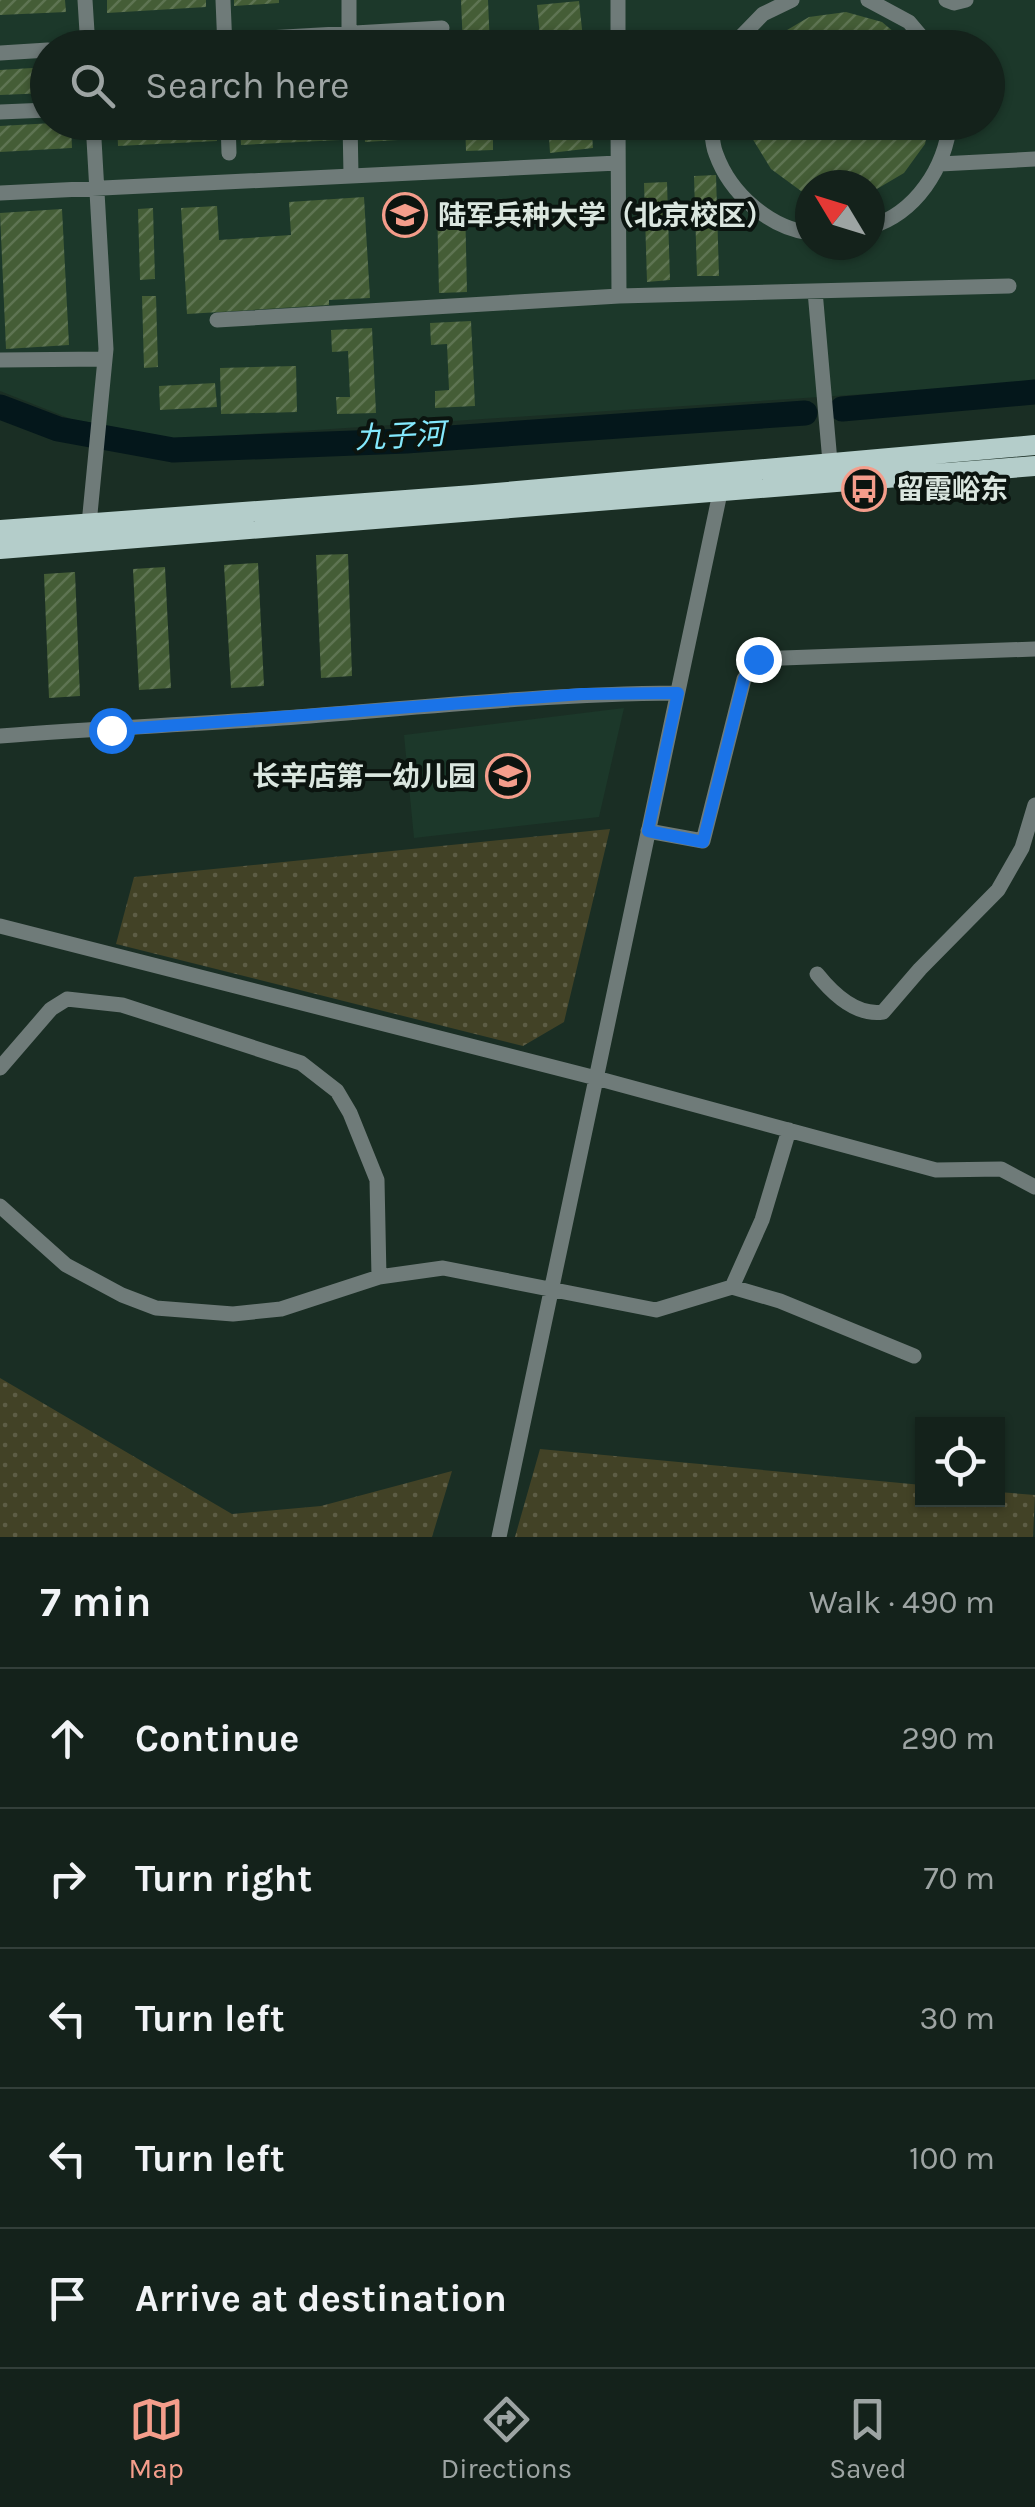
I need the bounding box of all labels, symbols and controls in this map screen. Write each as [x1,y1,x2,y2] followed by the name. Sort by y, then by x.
[30,30,1005,140] search box
[65,58,120,113] icon: search
[145,63,349,108] text: Search here
[795,170,885,260] north arrow
[382,192,428,238] school or university icon: 陆军兵种大学（北京校区）
[438,199,774,232] place label: 陆军兵种大学（北京校区）
[354,415,451,456] water label: 九子河
[841,466,887,512] bus stop icon: 留霞峪东
[896,473,1008,506] place label: 留霞峪东
[736,637,782,683] route end
[89,708,135,754] route start
[485,753,531,799] school or university icon: 长辛店第一幼儿园
[252,760,476,793] place label: 长辛店第一幼儿园
[915,1417,1005,1507] map controls
[915,1417,1005,1507] button: locate
[40,1577,151,1627] text: 7 min
[809,1584,995,1621] text: Walk · 490 m
[40,1711,95,1766] icon: ahead
[135,1716,299,1761] text: Continue
[901,1720,995,1757] text: 290 m
[40,1851,95,1906] icon: right
[135,1856,312,1901] text: Turn right
[923,1860,995,1897] text: 70 m
[40,1991,95,2046] icon: left
[135,1996,285,2041] text: Turn left
[920,2000,995,2037] text: 30 m
[40,2131,95,2186] icon: left
[135,2136,285,2181] text: Turn left
[909,2140,995,2177] text: 100 m
[40,2271,95,2326] icon: arrive
[135,2276,507,2321] text: Arrive at destination
[128,2392,184,2485] tab: Map
[441,2392,572,2485] tab: Directions
[829,2392,907,2485] tab: Saved

